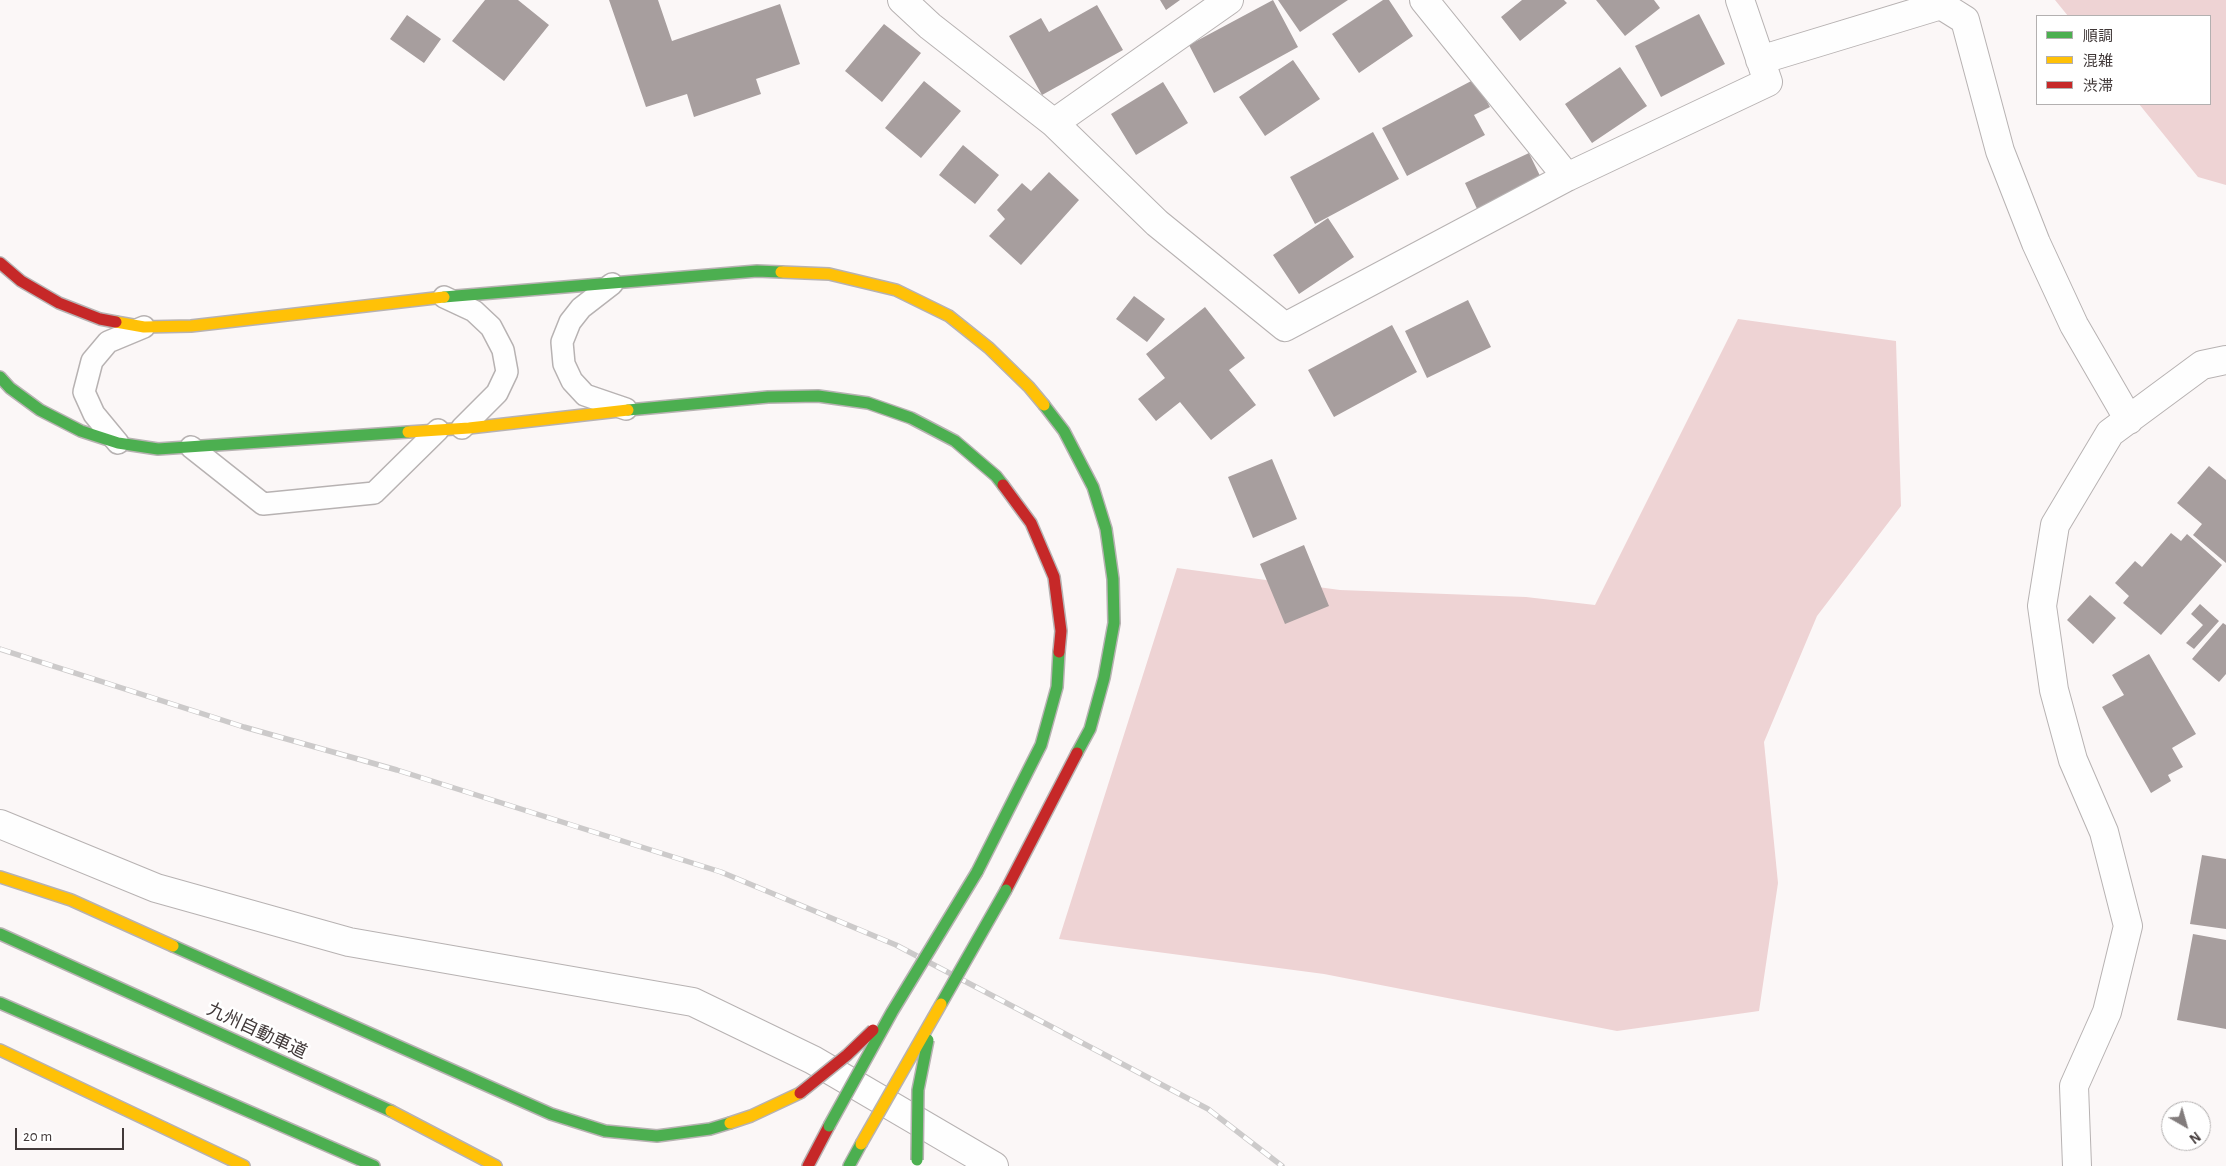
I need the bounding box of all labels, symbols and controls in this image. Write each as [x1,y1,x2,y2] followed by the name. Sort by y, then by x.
[2036,15,2211,105] legend
[2083,29,2113,44] text: 順調
[2083,54,2113,69] text: 混雑
[2083,79,2113,94] text: 渋滞
[203,998,311,1064] street label: 九州自動車道
[2161,1101,2211,1151] north arrow
[18,1118,126,1150] scale bar
[23,1129,52,1144] text: 20 m
[2186,1129,2203,1146] text: N

